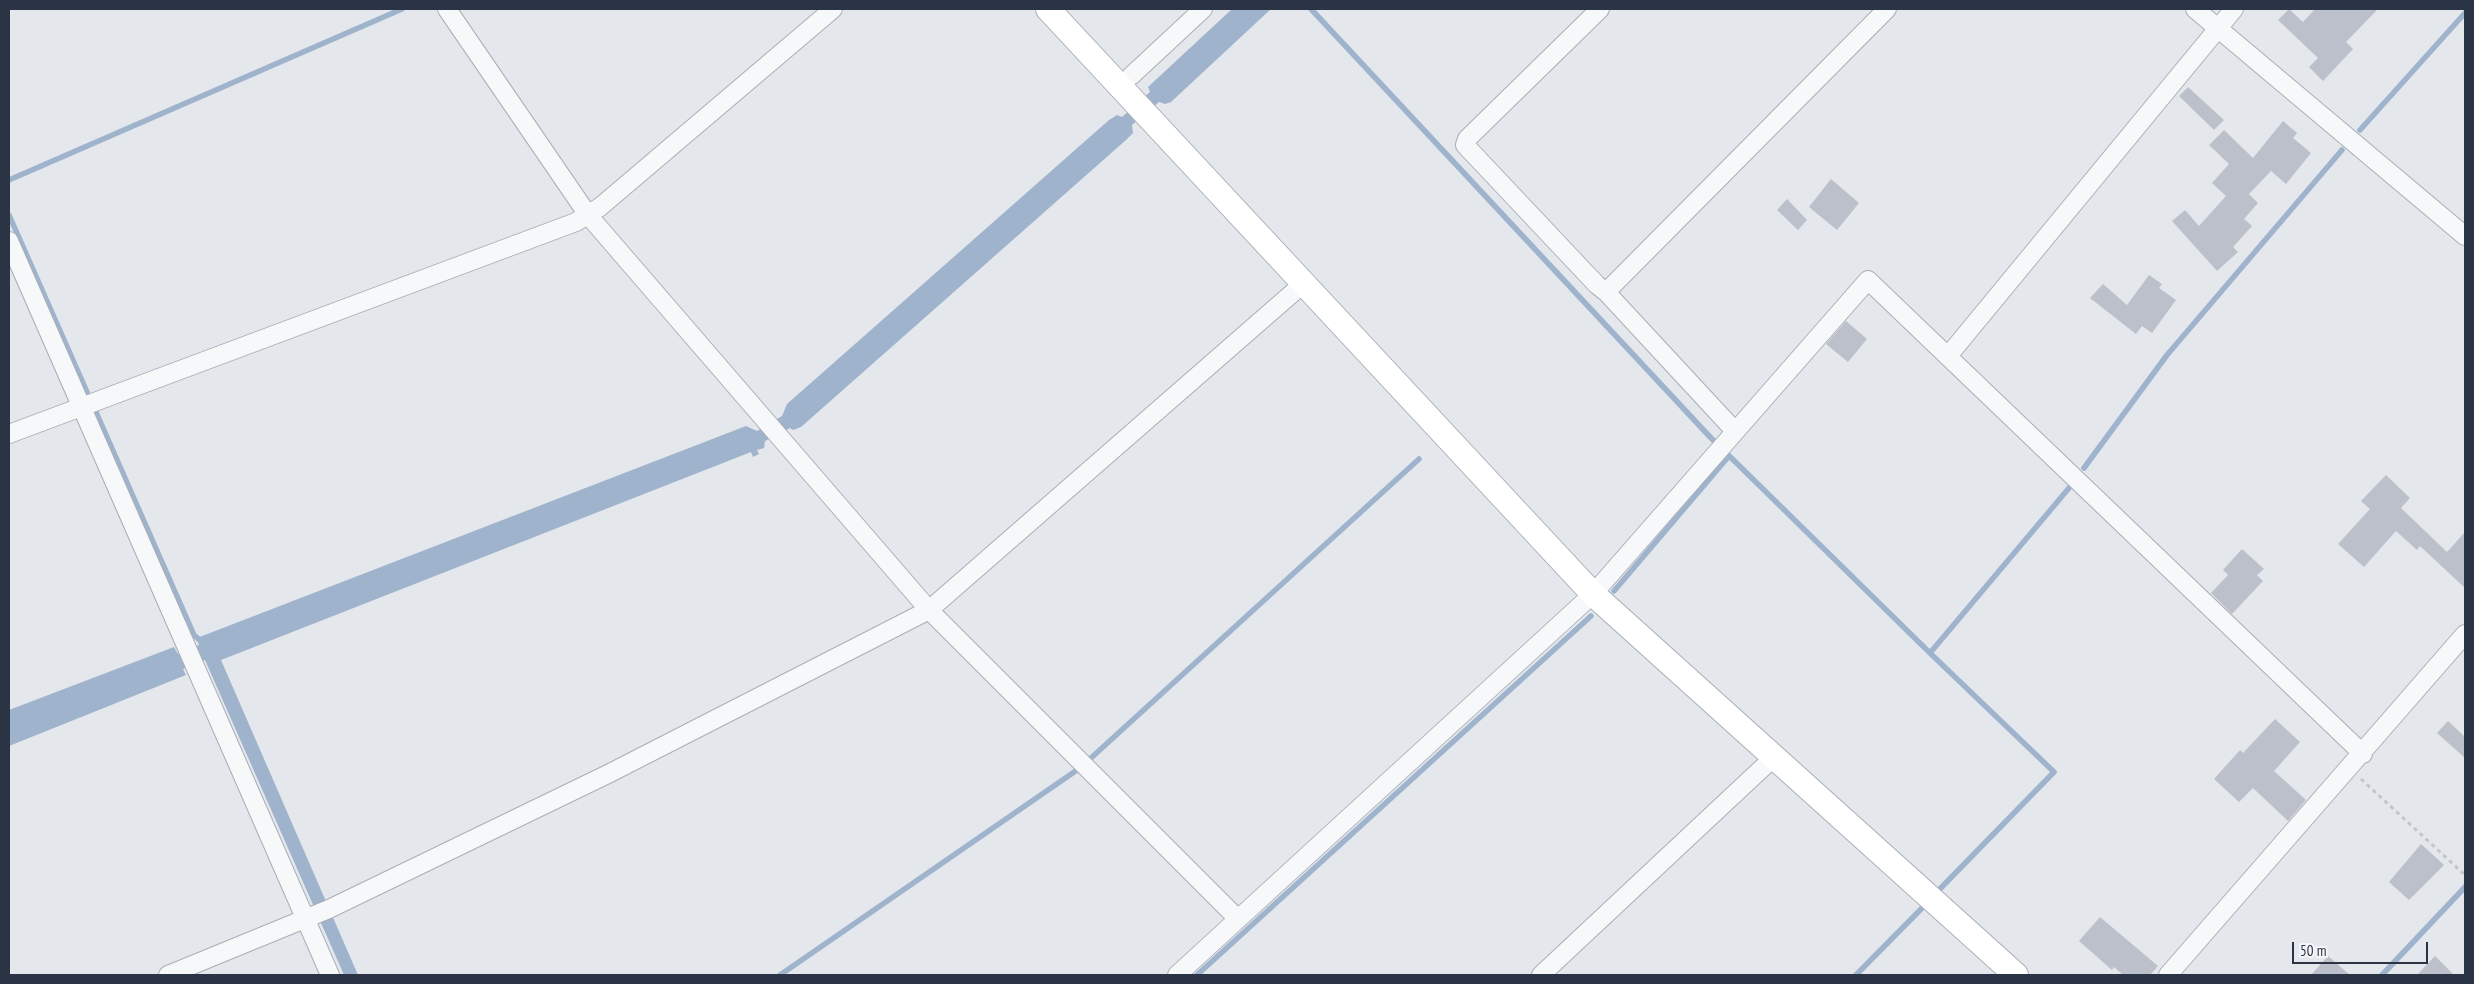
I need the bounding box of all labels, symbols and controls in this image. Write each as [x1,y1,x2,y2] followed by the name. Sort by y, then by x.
[2294,932,2430,964] scale bar
[2300,941,2326,960] text: 50 m

